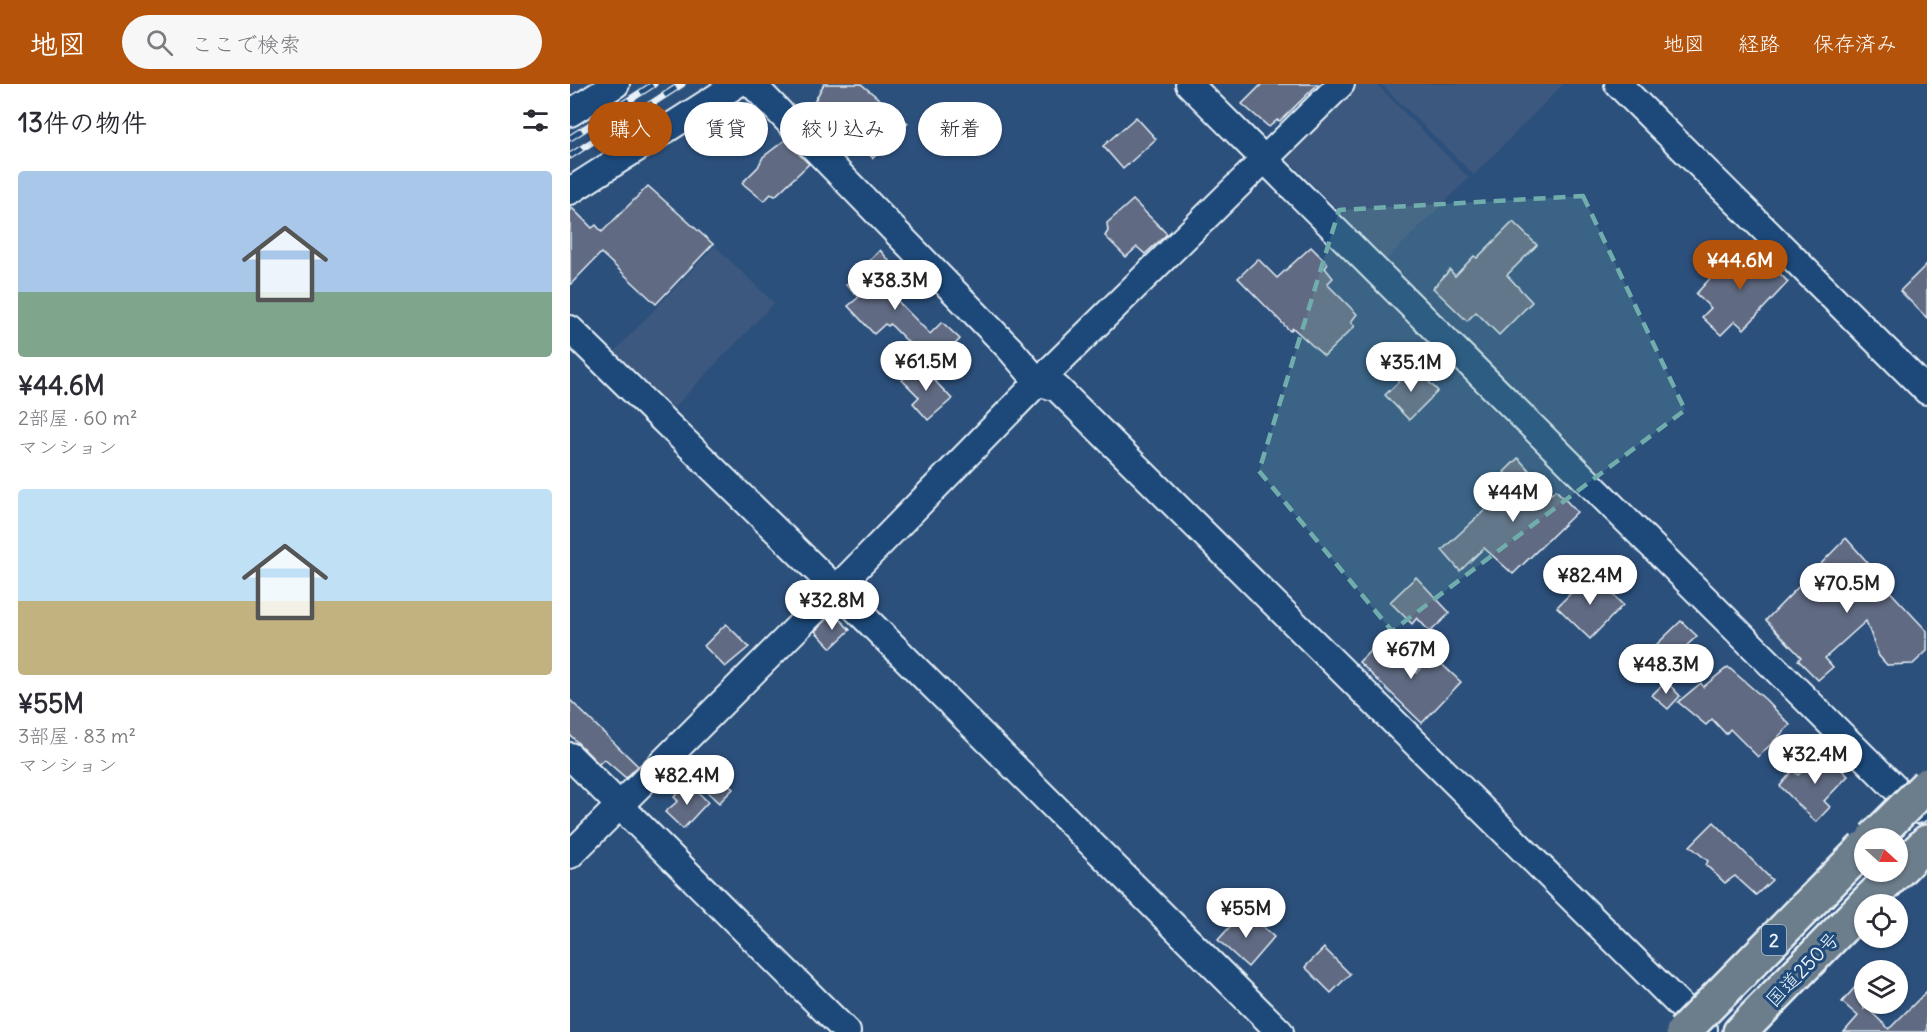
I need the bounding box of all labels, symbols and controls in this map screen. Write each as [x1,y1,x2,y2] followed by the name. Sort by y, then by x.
[122,15,542,69] search box
[30,26,86,62] text: 地図
[143,26,176,59] icon: search
[191,30,301,58] text: ここで検索
[1663,30,1705,57] text: 地図
[1738,30,1780,57] text: 経路
[1813,30,1897,57] text: 保存済み
[588,102,672,156] chip: 購入
[684,102,768,156] chip: 賃貸
[780,102,906,156] chip: 絞り込み
[918,102,1002,156] chip: 新着
[519,104,552,137] icon: filters
[18,106,147,139] text: 13件の物件
[231,210,339,318] icon: home
[1691,240,1789,291] pin: ¥44.6M
[1707,247,1773,272] text: ¥44.6M
[846,260,944,311] pin: ¥38.3M
[862,267,928,292] text: ¥38.3M
[877,341,975,392] pin: ¥61.5M
[1362,342,1460,393] pin: ¥35.1M
[894,348,958,373] text: ¥61.5M
[1380,349,1442,374] text: ¥35.1M
[18,369,105,402] text: ¥44.6M
[18,405,137,430] text: 2部屋 · 60 m²
[18,434,117,459] text: マンション
[1477,472,1549,523] pin: ¥44M
[1487,479,1539,504] text: ¥44M
[231,528,339,636] icon: home
[1541,555,1639,606] pin: ¥82.4M
[1557,562,1623,587] text: ¥82.4M
[1798,563,1896,614] pin: ¥70.5M
[1814,570,1880,595] text: ¥70.5M
[783,580,881,631] pin: ¥32.8M
[799,587,865,612] text: ¥32.8M
[1375,629,1447,680] pin: ¥67M
[1386,636,1436,661] text: ¥67M
[1617,644,1715,695] pin: ¥48.3M
[1633,651,1699,676] text: ¥48.3M
[18,687,84,720] text: ¥55M
[18,723,136,748] text: 3部屋 · 83 m²
[1766,734,1864,785] pin: ¥32.4M
[1782,741,1848,766] text: ¥32.4M
[18,752,117,777] text: マンション
[638,755,736,806] pin: ¥82.4M
[654,762,720,787] text: ¥82.4M
[1854,828,1908,882] north arrow
[1854,828,1908,1014] map controls
[1210,888,1282,939] pin: ¥55M
[1854,894,1908,948] button: locate
[1221,895,1271,920] text: ¥55M
[1762,925,1786,955] road number: 2
[1760,926,1844,1012] street label: 国道250号
[1854,960,1908,1014] button: layers

